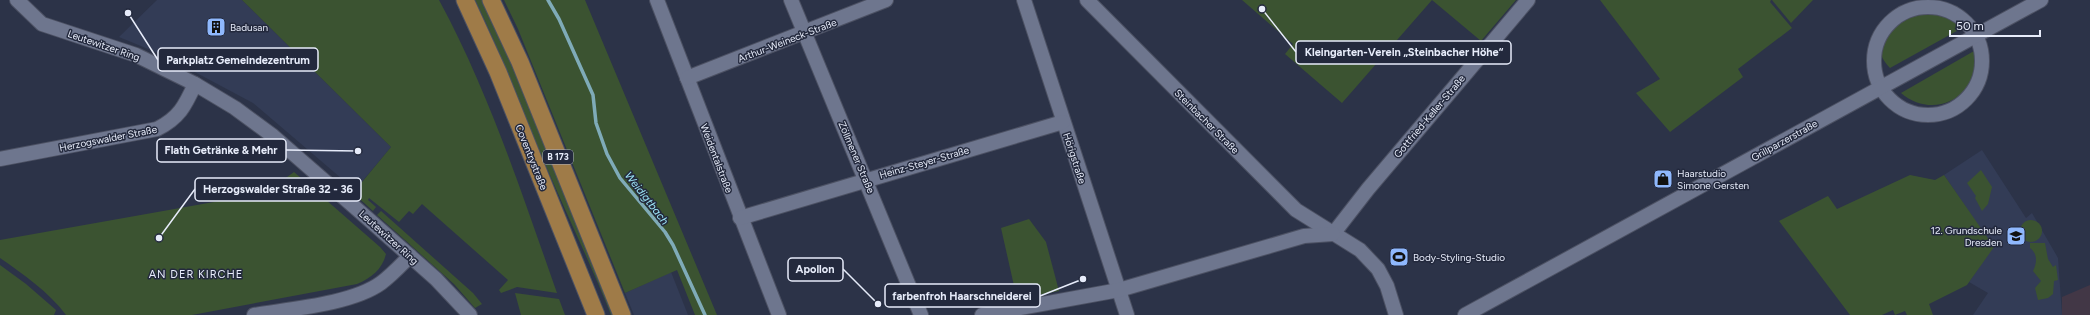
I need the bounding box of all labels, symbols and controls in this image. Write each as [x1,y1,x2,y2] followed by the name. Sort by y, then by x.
[1950,12,2040,38] scale bar
[736,15,839,65] street label: Arthur-Weineck-Straße
[205,16,227,38] building icon: Badusan
[1956,19,1984,33] text: 50 m
[230,21,268,34] place label: Badusan
[66,27,142,64] street label: Leutewitzer Ring
[1296,41,1511,64] callout: Kleingarten-Verein „Steinbacher Höhe“
[1305,46,1504,59] text: Kleingarten-Verein „Steinbacher Höhe“
[158,48,318,71] callout: Parkplatz Gemeindezentrum
[166,54,310,67] text: Parkplatz Gemeindezentrum
[1391,72,1468,160] street label: Gottfried-Keller-Straße
[1172,86,1242,157] street label: Steinbacher Straße
[1749,117,1820,164] street label: Grillparzerstraße
[836,119,878,196] street label: Zöllmener Straße
[697,122,736,195] street label: Weidentalstraße
[58,123,159,154] street label: Herzogswalder Straße
[513,123,551,192] street label: Coventrystraße
[1060,131,1089,186] street label: Hörigstraße
[157,139,286,162] callout: Flath Getränke & Mehr
[878,143,971,182] street label: Heinz-Steyer-Straße
[165,144,278,157] text: Flath Getränke & Mehr
[543,150,573,164] road number: B 173
[1677,167,1750,192] place label: Haarstudio Simone Gersten
[1652,168,1674,190] shop icon: Haarstudio Simone Gersten
[622,169,671,227] water label: Weidigtbach
[195,178,361,201] callout: Herzogswalder Straße 32 - 36
[203,183,354,196] text: Herzogswalder Straße 32 - 36
[356,207,421,268] street label: Leutewitzer Ring
[1931,224,2003,249] place label: 12. Grundschule Dresden
[2005,225,2027,247] school or university icon: 12. Grundschule Dresden
[1388,246,1410,268] sports icon: Body-Styling-Studio
[1413,251,1505,264] place label: Body-Styling-Studio
[788,258,843,281] callout: Apollon
[796,263,834,276] text: Apollon
[149,268,243,281] district label: AN DER KIRCHE
[885,284,1040,307] callout: farbenfroh Haarschneiderei
[892,290,1032,303] text: farbenfroh Haarschneiderei

